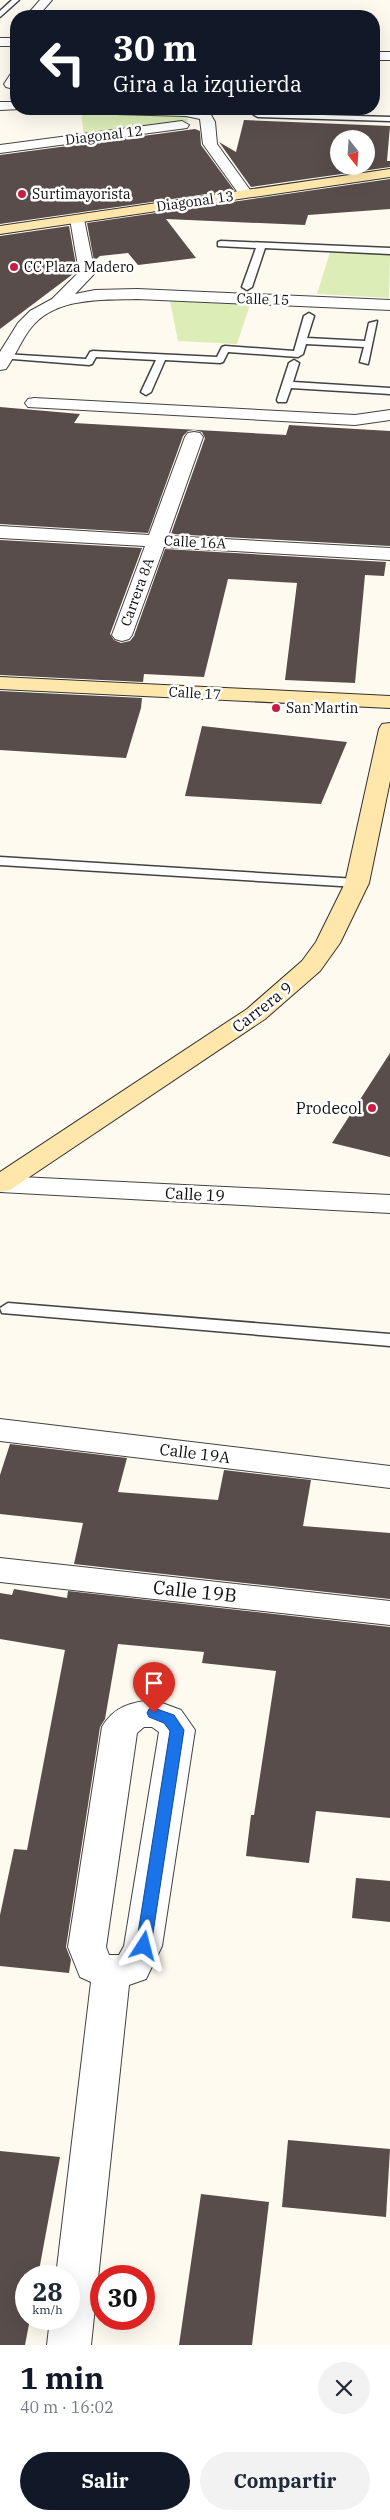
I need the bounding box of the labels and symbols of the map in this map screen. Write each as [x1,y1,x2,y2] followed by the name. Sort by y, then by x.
[64,121,144,149] street label: Diagonal 12
[330,130,375,175] north arrow
[32,185,131,203] place label: Surtimayorista
[155,187,235,215] street label: Diagonal 13
[16,188,28,200] marker: Surtimayorista
[24,258,134,276] place label: CC Plaza Madero
[8,261,20,273] marker: CC Plaza Madero
[236,289,290,309] street label: Calle 15
[163,531,227,553] street label: Calle 16A
[116,555,158,629] street label: Carrera 8A
[168,683,222,703] street label: Calle 17
[286,699,359,717] place label: San Martin
[270,702,282,714] marker: San Martin
[228,977,296,1037] street label: Carrera 9
[296,1098,362,1118] place label: Prodecol
[366,1102,378,1114] marker: Prodecol
[164,1182,226,1206] street label: Calle 19
[159,1439,231,1467] street label: Calle 19A
[152,1575,238,1607] street label: Calle 19B
[133,1662,175,1713] pin
[117,1919,169,1971] position arrow
[90,2265,155,2330] speed limit sign: 30

